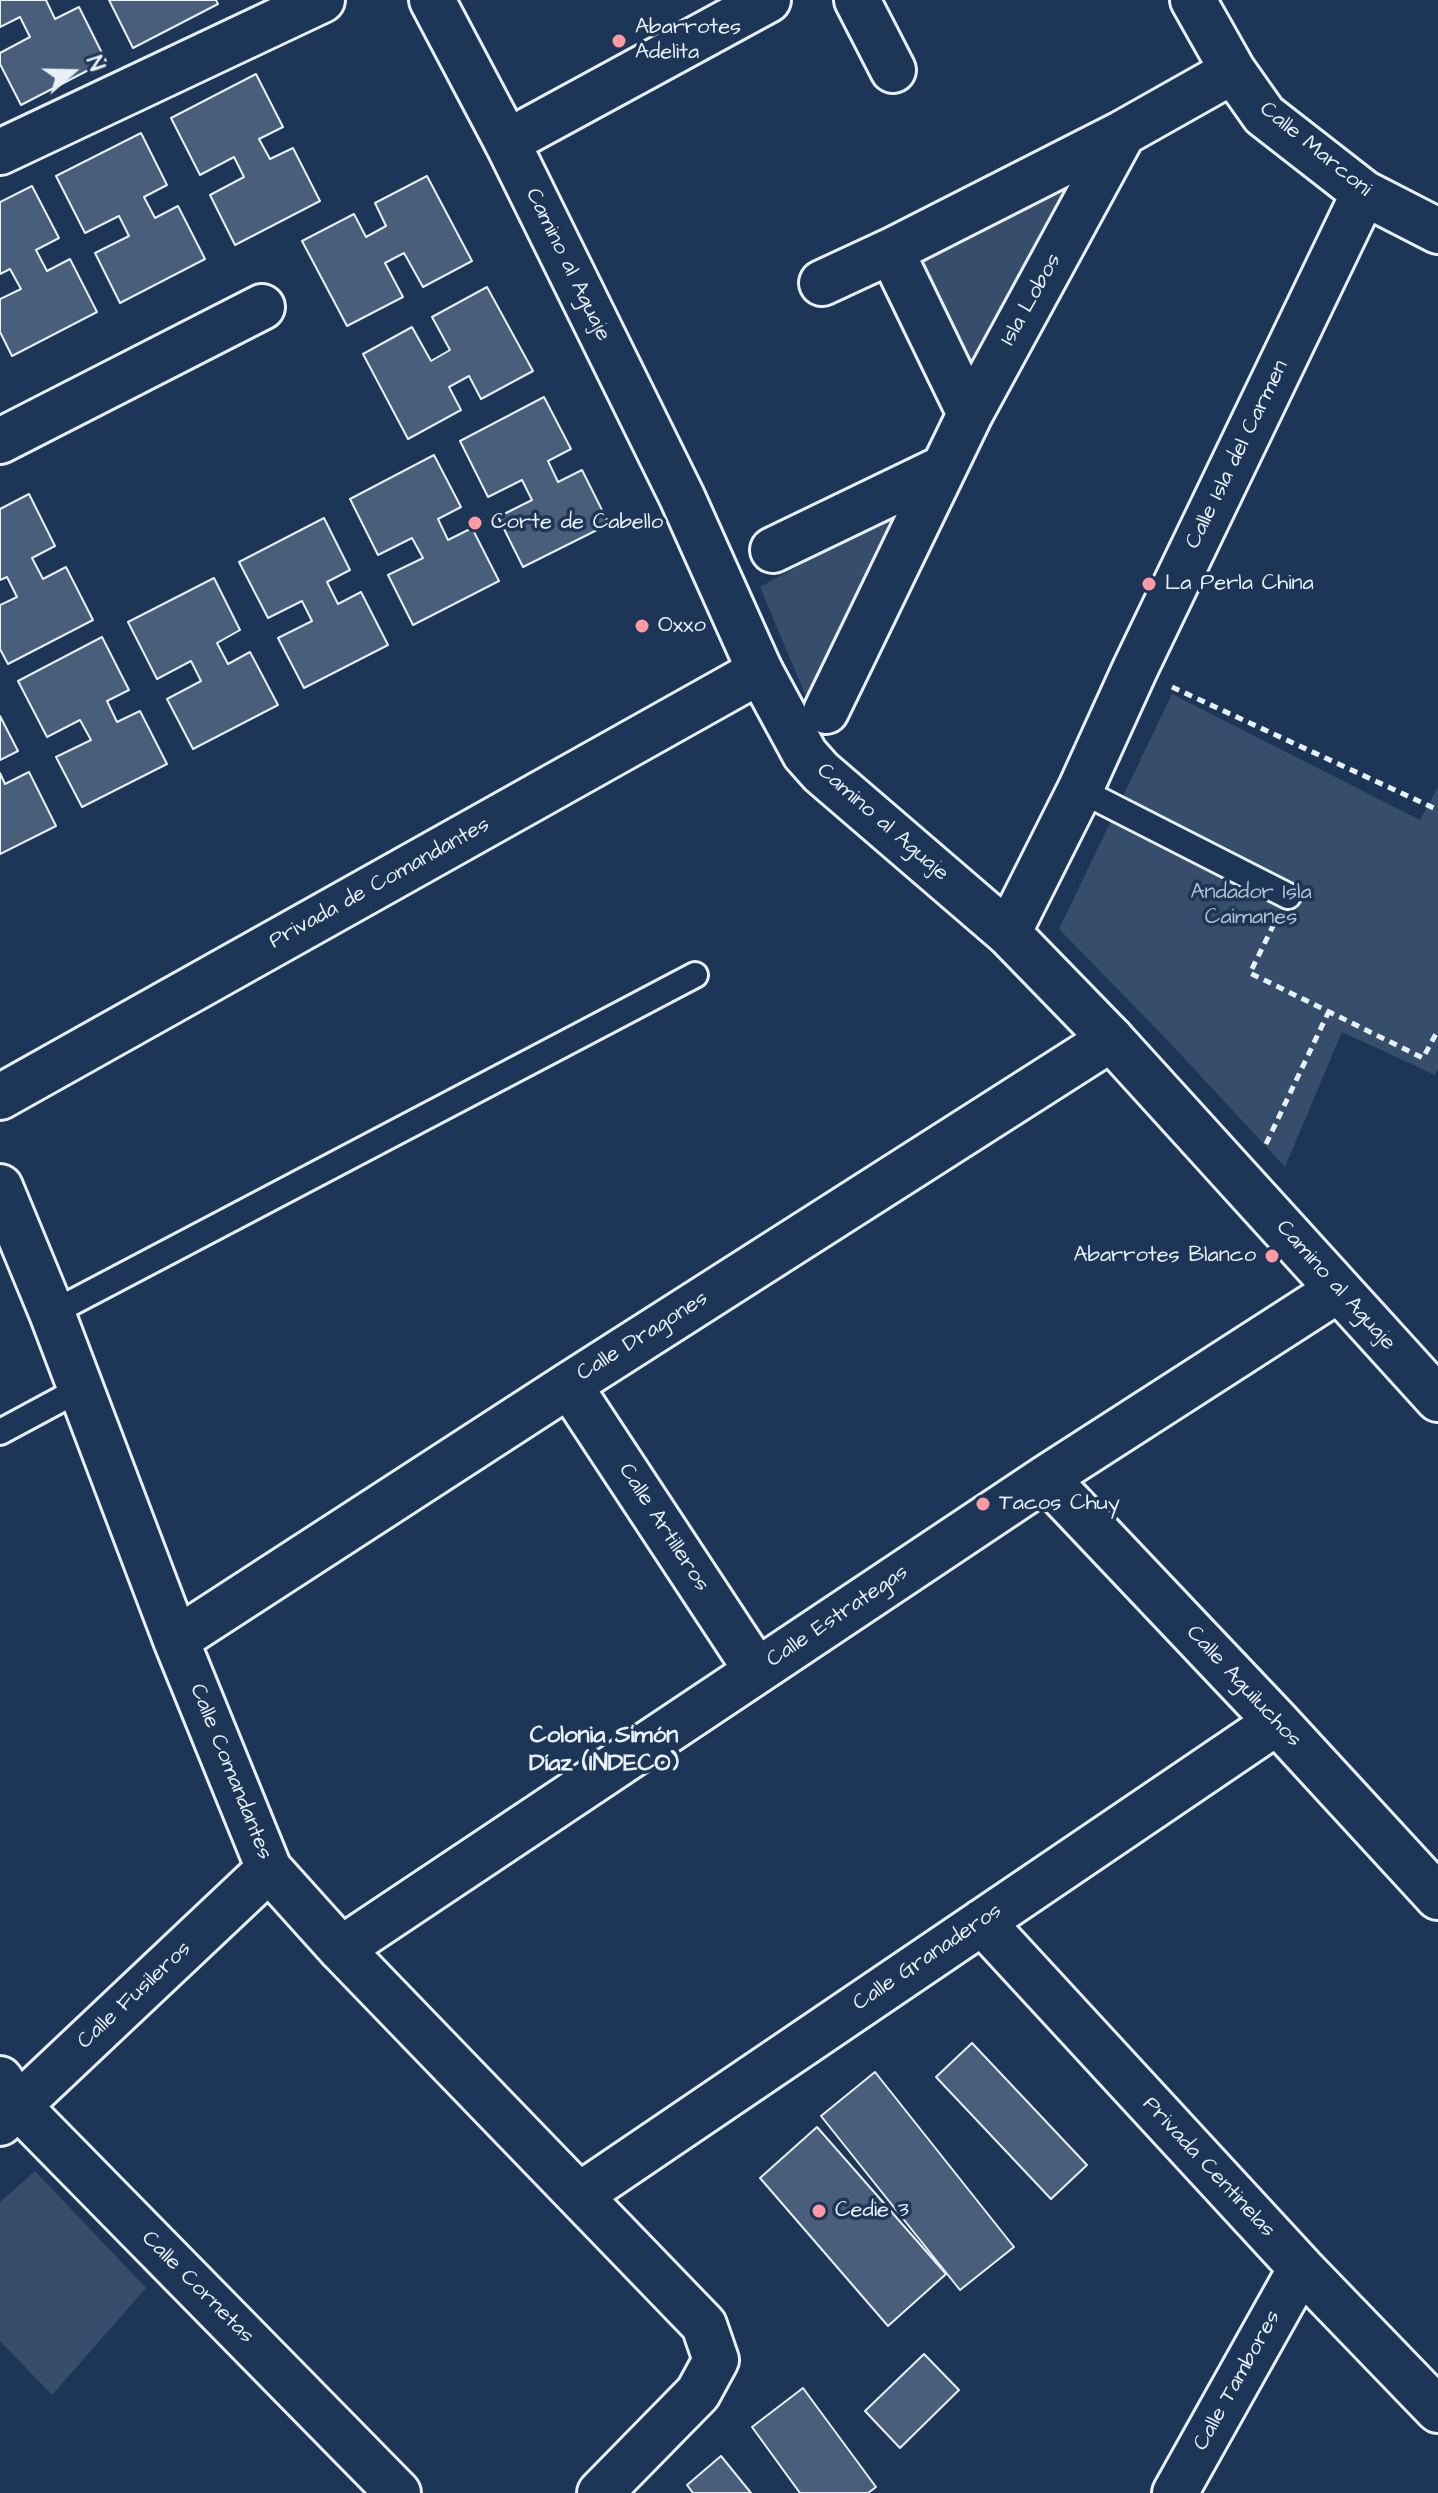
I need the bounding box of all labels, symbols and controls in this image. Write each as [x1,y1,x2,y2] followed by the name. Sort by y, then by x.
[635,15,741,66] place label: Abarrotes Adelita
[32,32,112,112] north arrow
[610,32,628,50] marker: Abarrotes Adelita
[78,52,112,75] text: N
[1254,97,1376,203] street label: Calle Marconi
[519,184,615,346] street label: Camino al Aguaje
[996,249,1068,351] street label: Isla Lobos
[1181,356,1295,554] street label: Calle Isla del Carmen
[491,510,663,536] place label: Corte de Cabello
[466,514,484,532] marker: Corte de Cabello
[1165,571,1314,597] place label: La Perla China
[1140,575,1158,593] marker: La Perla China
[658,613,706,639] place label: Oxxo
[633,617,651,635] marker: Oxxo
[811,758,953,888] street label: Camino al Aguaje
[265,812,495,956] street label: Privada de Comandantes
[1190,880,1312,932] park label: Andador Isla Caimanes
[1269,1215,1401,1357] street label: Camino al Aguaje
[1073,1243,1256,1269] place label: Abarrotes Blanco
[1263,1247,1281,1265] marker: Abarrotes Blanco
[573,1286,713,1388] street label: Calle Dragones
[612,1459,714,1597] street label: Calle Artilleros
[999,1491,1120,1517] place label: Tacos Chuy
[974,1495,992,1513] marker: Tacos Chuy
[762,1560,914,1674] street label: Calle Estrategas
[1180,1621,1306,1753] street label: Calle Aguiluchos
[183,1680,277,1864] street label: Calle Comandantes
[529,1723,679,1779] district label: Colonia Simón Díaz (INDECO)
[849,1898,1007,2018] street label: Calle Granaderos
[73,1937,197,2055] street label: Calle Fusileros
[1136,2092,1280,2244] street label: Privada Centinelas
[835,2198,909,2224] place label: Cedie 3
[810,2202,828,2220] marker: Cedie 3
[135,2226,259,2350] street label: Calle Cornetas
[1189,2306,1287,2456] street label: Calle Tambores

